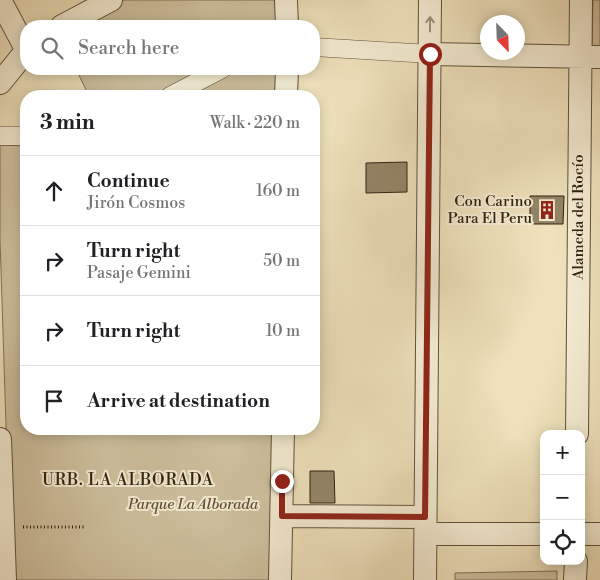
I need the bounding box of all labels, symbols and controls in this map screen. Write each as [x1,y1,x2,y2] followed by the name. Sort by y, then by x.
[480,15,525,60] north arrow
[425,16,435,32] one-way arrow
[20,20,320,75] search box
[38,34,66,62] icon: search
[78,36,179,60] text: Search here
[419,43,442,66] route start
[40,110,95,136] text: 3 min
[210,113,300,133] text: Walk · 220 m
[569,154,588,281] street label: Alameda del Rocío
[87,169,170,193] text: Continue
[40,177,68,205] icon: ahead
[256,181,300,201] text: 160 m
[448,192,532,228] place label: Con Carino Para El Peru
[87,193,185,213] text: Jirón Cosmos
[536,199,558,221] building icon: Con Carino Para El Peru
[87,239,180,263] text: Turn right
[40,247,68,275] icon: right
[263,251,300,271] text: 50 m
[87,263,191,283] text: Pasaje Gemini
[40,317,68,345] icon: right
[87,319,180,343] text: Turn right
[266,321,300,341] text: 10 m
[40,387,68,415] icon: arrive
[87,389,270,413] text: Arrive at destination
[540,430,585,565] map controls
[540,430,585,475] button: +
[42,470,214,490] district label: URB. LA ALBORADA
[271,470,294,493] route end
[540,475,585,520] button: −
[127,495,259,514] park label: Parque La Alborada
[540,520,585,565] button: locate

